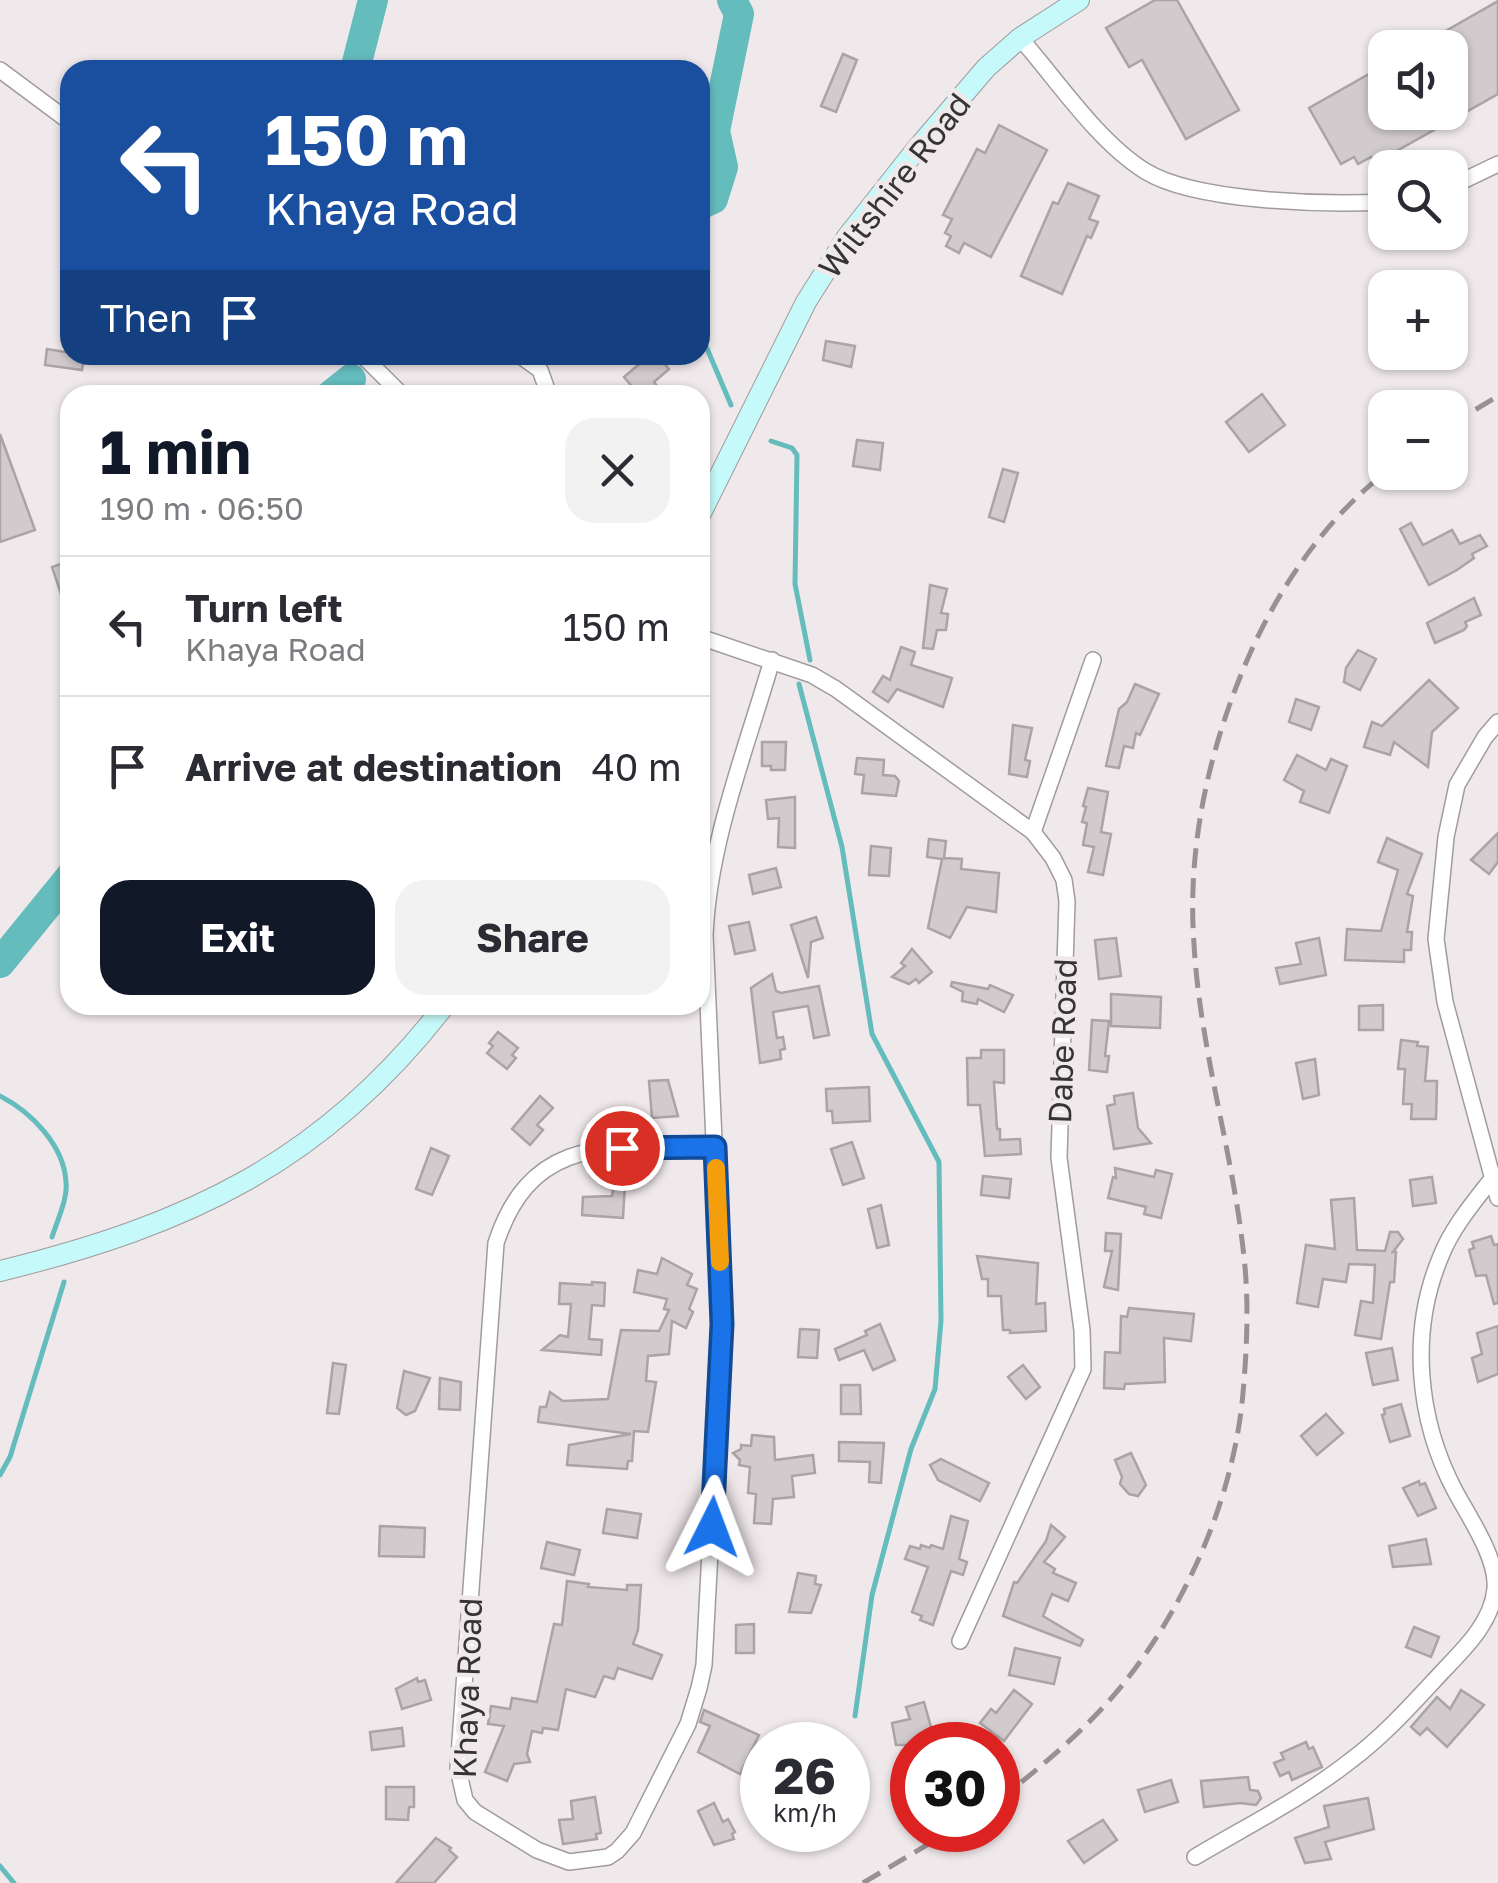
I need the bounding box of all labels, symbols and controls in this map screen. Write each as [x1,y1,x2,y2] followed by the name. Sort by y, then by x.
[1368,30,1468,490] map controls
[1368,30,1468,130] button: sound
[810,85,978,285] street label: Wiltshire Road
[265,96,468,180] text: 150 m
[100,100,230,230] icon: left
[1368,150,1468,250] button: search
[265,181,519,235] text: Khaya Road
[1368,270,1468,370] button: +
[212,290,267,345] icon: arrive
[100,295,192,340] text: Then
[1368,390,1468,490] button: −
[100,415,251,487] text: 1 min
[565,418,670,523] button: close
[100,489,304,527] text: 190 m · 06:50
[185,585,343,630] text: Turn left
[100,599,155,654] icon: left
[563,604,670,649] text: 150 m
[185,630,366,668] text: Khaya Road
[100,739,155,794] icon: arrive
[185,744,562,789] text: Arrive at destination
[592,744,682,789] text: 40 m
[100,880,375,995] button: Exit
[395,880,670,995] button: Share
[1040,958,1084,1124] street label: Dabe Road
[580,1106,665,1191] pin
[595,1121,650,1176] icon: arrive
[660,1475,764,1579] position arrow
[445,1597,489,1779] street label: Khaya Road
[890,1722,1020,1852] speed limit sign: 30
[774,1745,836,1805] text: 26
[773,1797,837,1828] text: km/h

